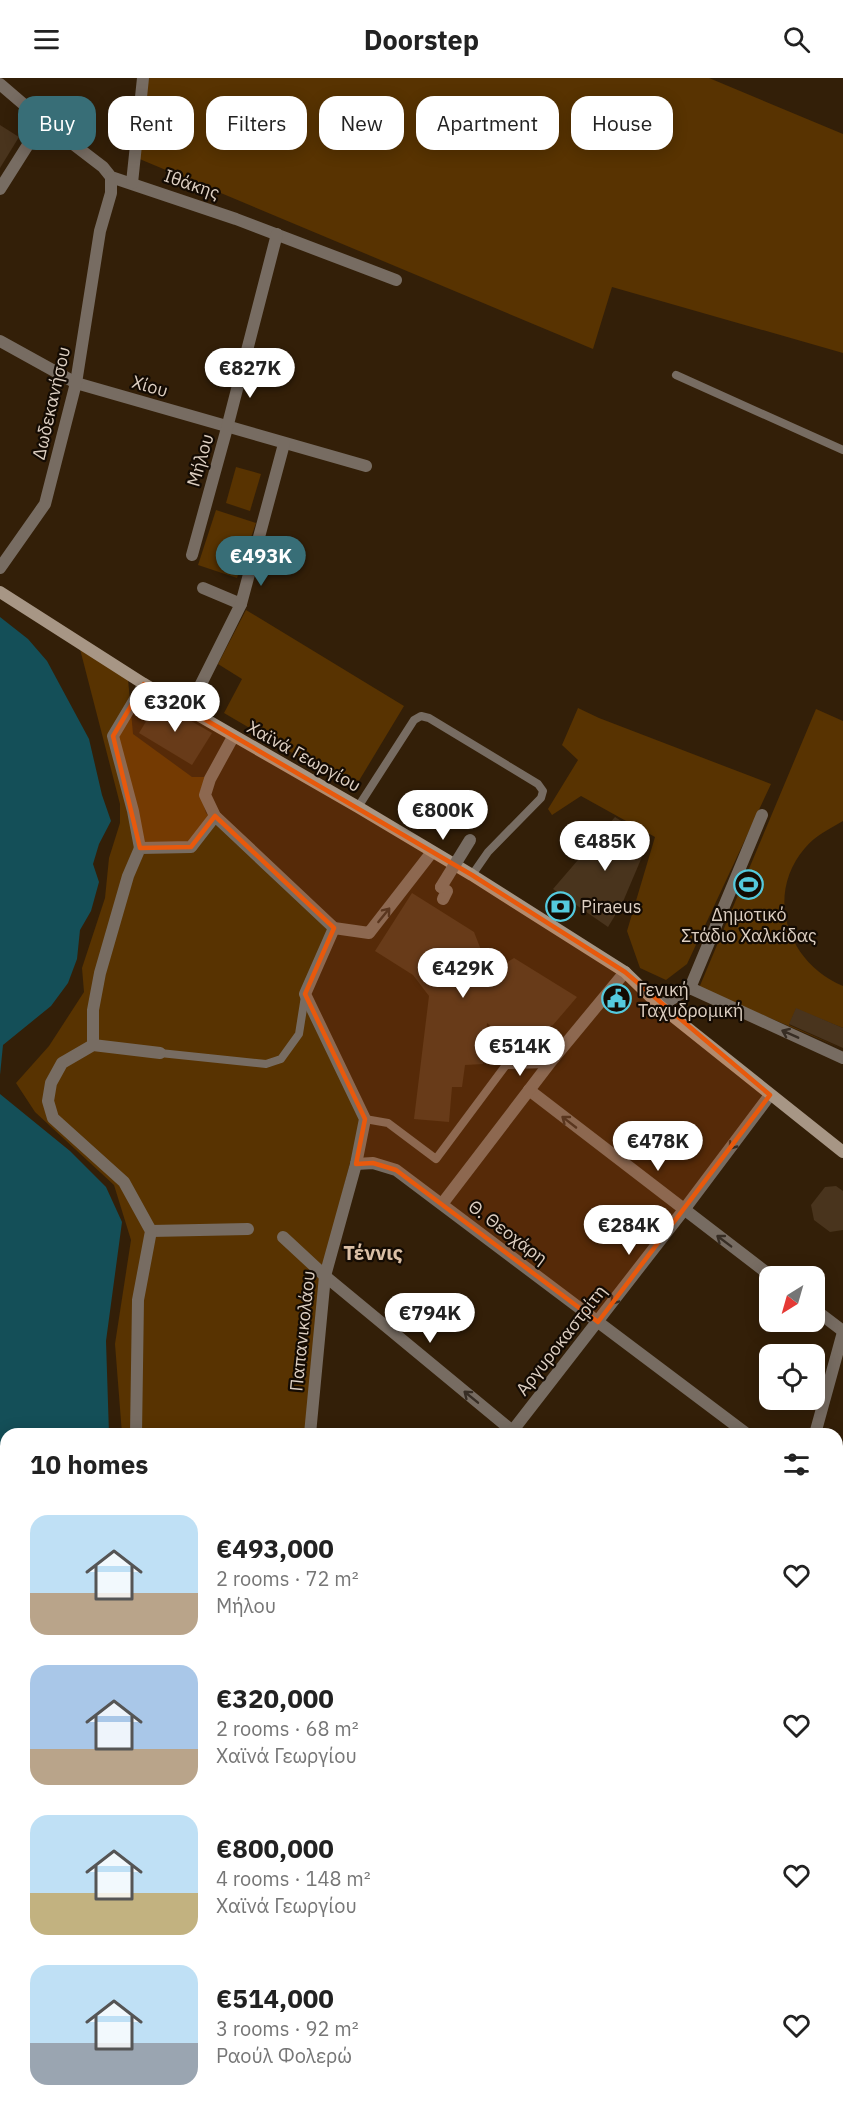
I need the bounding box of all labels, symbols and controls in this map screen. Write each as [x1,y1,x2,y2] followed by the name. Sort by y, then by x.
[364,22,479,57] text: Doorstep
[30,23,63,56] icon: menu
[780,23,813,56] icon: search
[18,96,96,150] chip: Buy
[108,96,194,150] chip: Rent
[206,96,307,150] chip: Filters
[319,96,404,150] chip: New
[416,96,559,150] chip: Apartment
[571,96,673,150] chip: House
[161,164,223,204] street label: Ιθάκης
[27,344,75,462] street label: Δωδεκανήσου
[208,348,292,399] pin: €827K
[219,354,281,381] text: €827K
[129,370,171,402] street label: Χίου
[181,431,219,489] street label: Μήλου
[219,536,303,587] pin: €493K
[230,542,292,569] text: €493K
[133,682,217,733] pin: €320K
[144,688,206,715] text: €320K
[243,715,365,797] street label: Χαϊνά Γεωργίου
[401,790,485,841] pin: €800K
[412,796,474,823] text: €800K
[563,821,647,872] pin: €485K
[574,827,636,854] text: €485K
[733,869,765,901] sports icon: Δημοτικό Στάδιο Χαλκίδας
[544,890,576,922] bank icon: Piraeus
[581,895,641,918] place label: Piraeus
[681,903,817,947] place label: Δημοτικό Στάδιο Χαλκίδας
[377,907,390,923] one-way arrow
[421,948,505,999] pin: €429K
[432,954,494,981] text: €429K
[638,978,743,1022] place label: Γενική Ταχυδρομική
[601,983,633,1015] public building icon: Γενική Ταχυδρομική
[478,1026,562,1077] pin: €514K
[781,1027,799,1039] one-way arrow
[489,1032,551,1059] text: €514K
[562,1116,578,1129] one-way arrow
[616,1121,700,1172] pin: €478K
[627,1127,689,1154] text: €478K
[729,1133,741,1149] one-way arrow
[464,1195,552,1269] street label: Θ. Θεοχάρη
[587,1205,671,1256] pin: €284K
[598,1211,660,1238] text: €284K
[716,1235,732,1248] one-way arrow
[343,1239,403,1266] district label: Τέννις
[759,1266,825,1332] north arrow
[759,1266,825,1410] map controls
[284,1270,320,1392] street label: Παπανικολάου
[511,1280,611,1400] street label: Αργυροκαστρίτη
[611,1289,624,1305] one-way arrow
[388,1293,472,1344] pin: €794K
[399,1299,461,1326] text: €794K
[759,1344,825,1410] button: locate
[463,1390,479,1403] one-way arrow
[30,1447,148,1481] text: 10 homes
[780,1448,813,1481] icon: filters
[216,1531,334,1565] text: €493,000
[78,1539,150,1611] icon: home
[780,1559,813,1592] icon: heart
[216,1565,359,1592] text: 2 rooms · 72 m²
[216,1592,276,1619] text: Μήλου
[216,1681,334,1715] text: €320,000
[78,1689,150,1761] icon: home
[780,1709,813,1742] icon: heart
[216,1715,359,1742] text: 2 rooms · 68 m²
[216,1742,357,1769] text: Χαϊνά Γεωργίου
[216,1831,334,1865] text: €800,000
[78,1839,150,1911] icon: home
[780,1859,813,1892] icon: heart
[216,1865,371,1892] text: 4 rooms · 148 m²
[216,1892,357,1919] text: Χαϊνά Γεωργίου
[216,1981,334,2015] text: €514,000
[78,1989,150,2061] icon: home
[780,2009,813,2042] icon: heart
[216,2015,359,2042] text: 3 rooms · 92 m²
[216,2042,352,2069] text: Ραούλ Φολερώ

